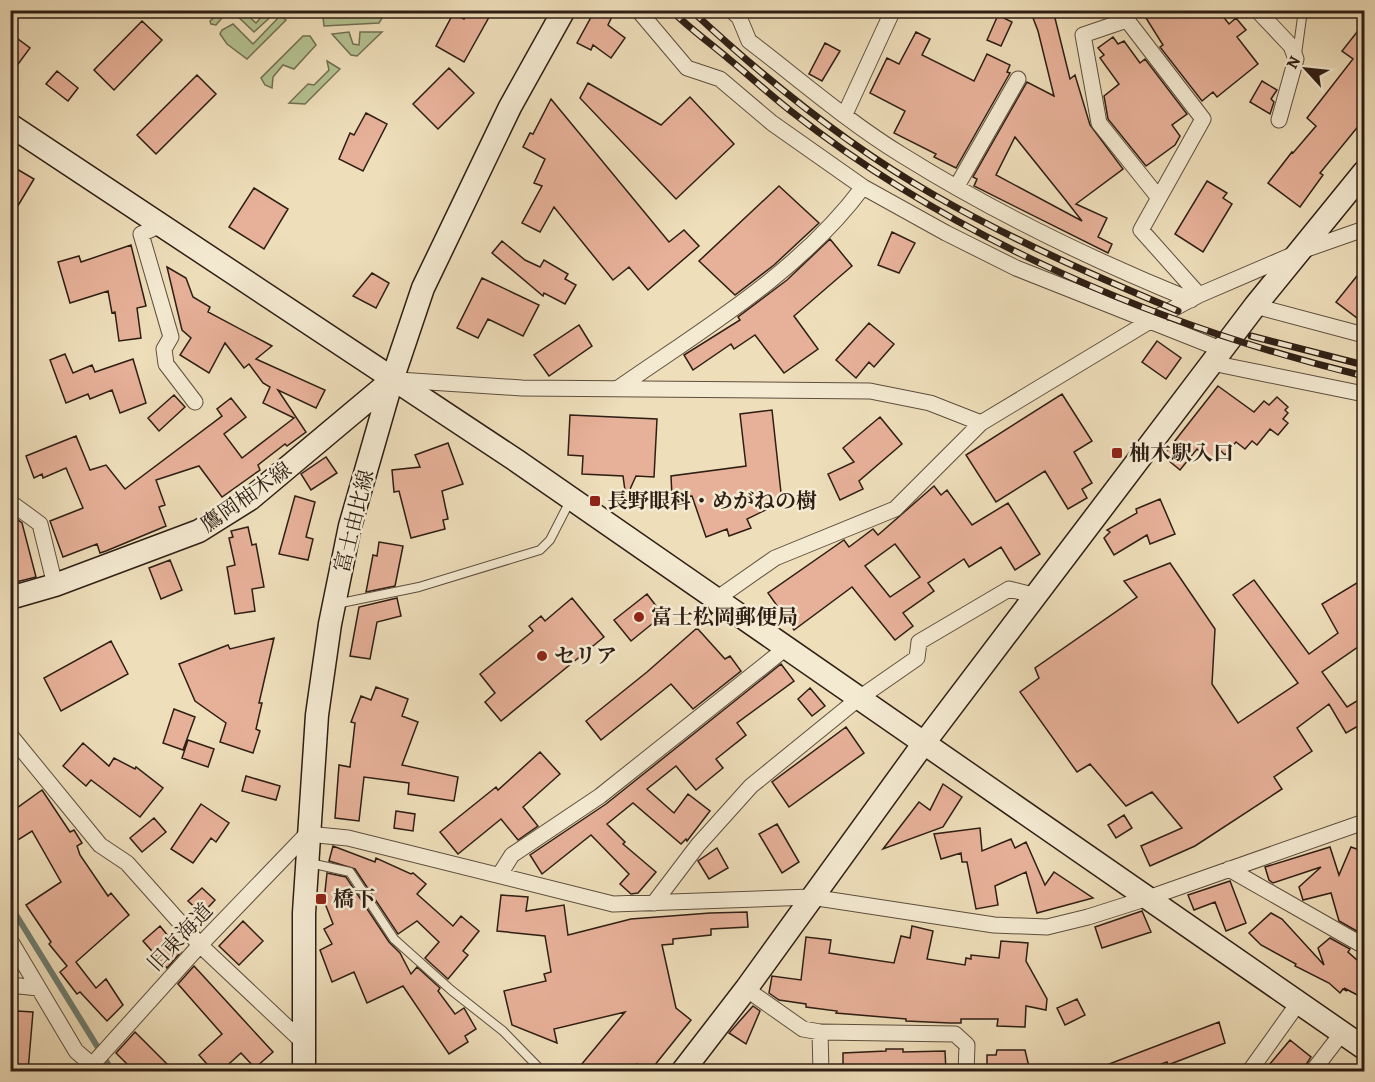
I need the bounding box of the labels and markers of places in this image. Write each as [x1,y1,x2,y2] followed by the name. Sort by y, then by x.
[1129,439,1234,467] place label: 柚木駅入口
[1110,446,1124,460] marker: 柚木駅入口
[607,487,817,515] place label: 長野眼科・めがねの樹
[588,494,602,508] marker: 長野眼科・めがねの樹
[651,603,798,631] place label: 富士松岡郵便局
[632,610,646,624] marker: 富士松岡郵便局
[554,642,617,670] place label: セリア
[535,649,549,663] marker: セリア
[333,885,375,913] place label: 橋下
[314,892,328,906] marker: 橋下

